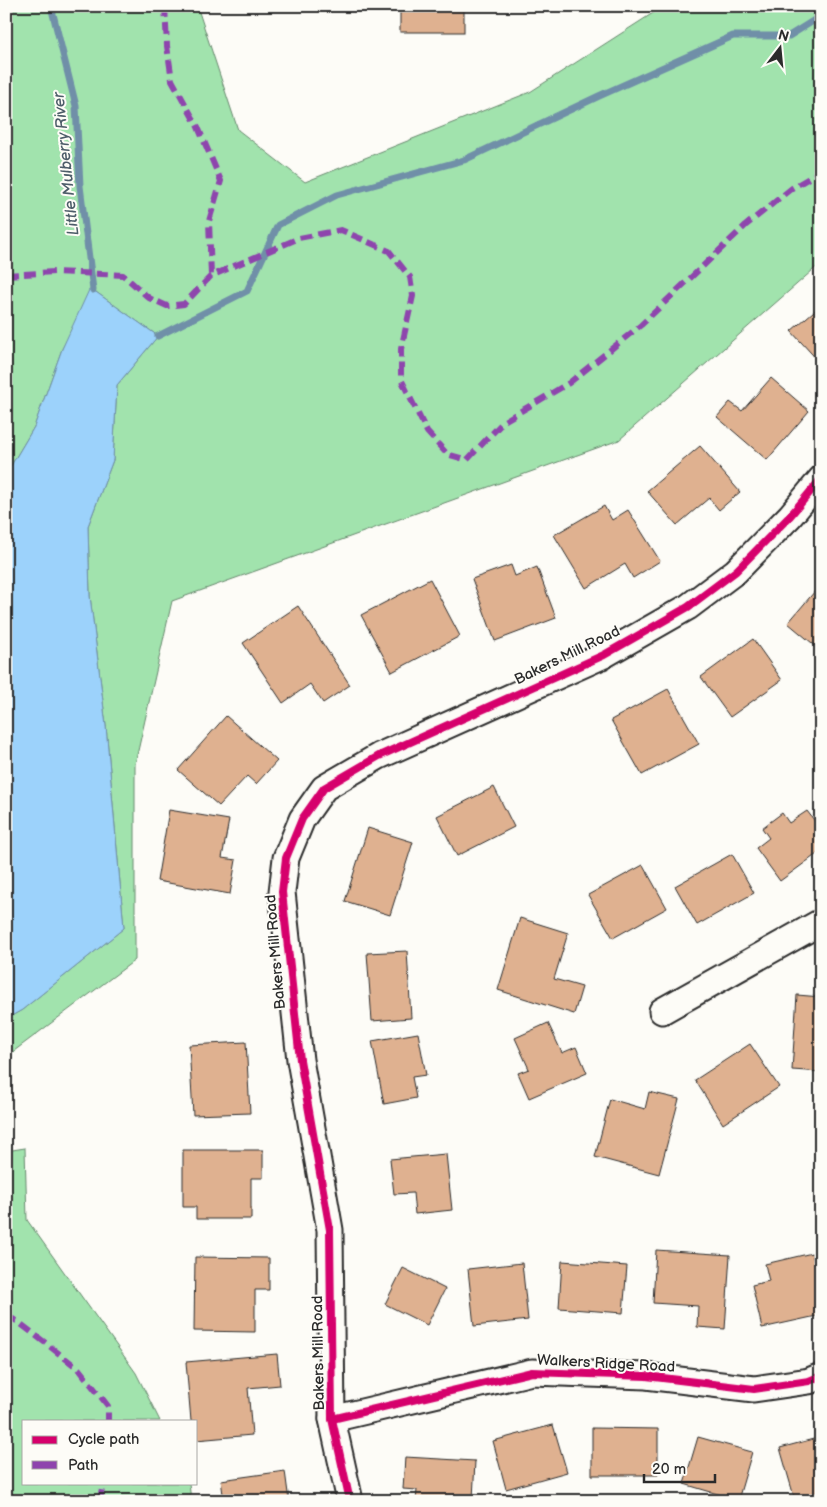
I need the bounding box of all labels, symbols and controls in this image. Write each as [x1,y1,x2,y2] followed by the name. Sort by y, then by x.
[754,22,804,72] north arrow
[776,26,791,46] text: N
[49,90,83,236] water label: Little Mulberry River
[511,622,623,689] street label: Bakers Mill Road
[261,894,290,1010] street label: Bakers Mill Road
[308,1295,329,1411] street label: Bakers Mill Road
[536,1350,675,1377] street label: Walkers Ridge Road
[22,1420,198,1484] legend
[68,1430,139,1449] text: Cycle path
[644,1452,716,1484] scale bar
[68,1456,98,1475] text: Path
[652,1460,686,1479] text: 20 m

